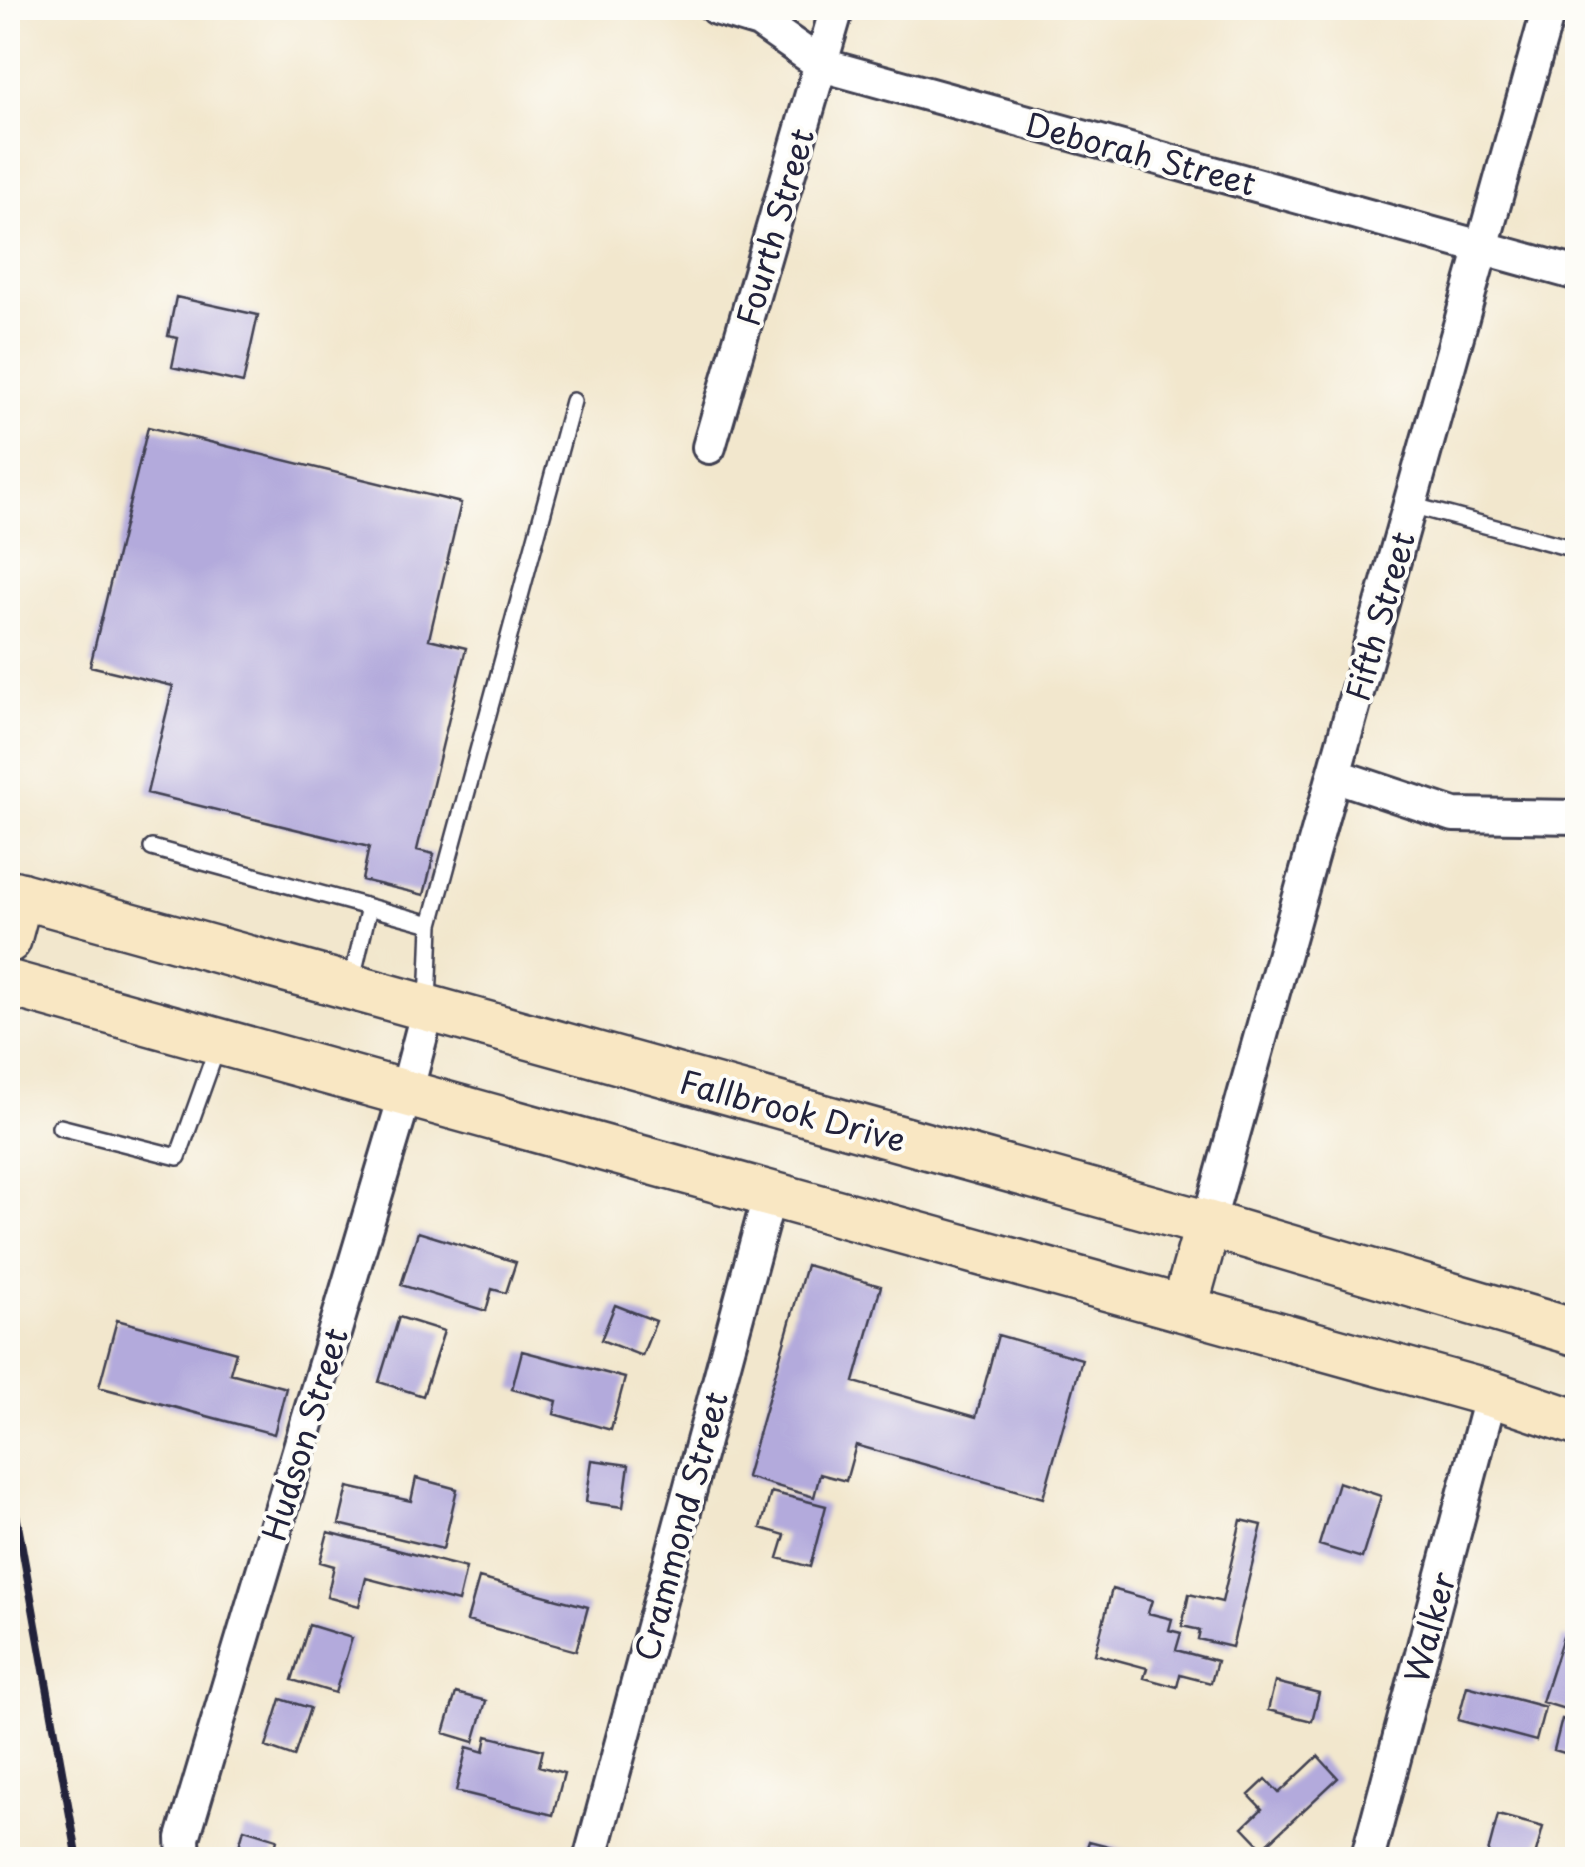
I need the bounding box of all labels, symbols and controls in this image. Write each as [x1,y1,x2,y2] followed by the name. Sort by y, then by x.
[1021,99,1261,207] street label: Deborah Street
[723,123,825,331] street label: Fourth Street
[1332,526,1426,706] street label: Fifth Street
[675,1057,911,1163] street label: Fallbrook Drive
[249,1322,359,1546] street label: Hudson Street
[621,1386,739,1666] street label: Crammond Street
[1391,1566,1467,1688] street label: Walker

